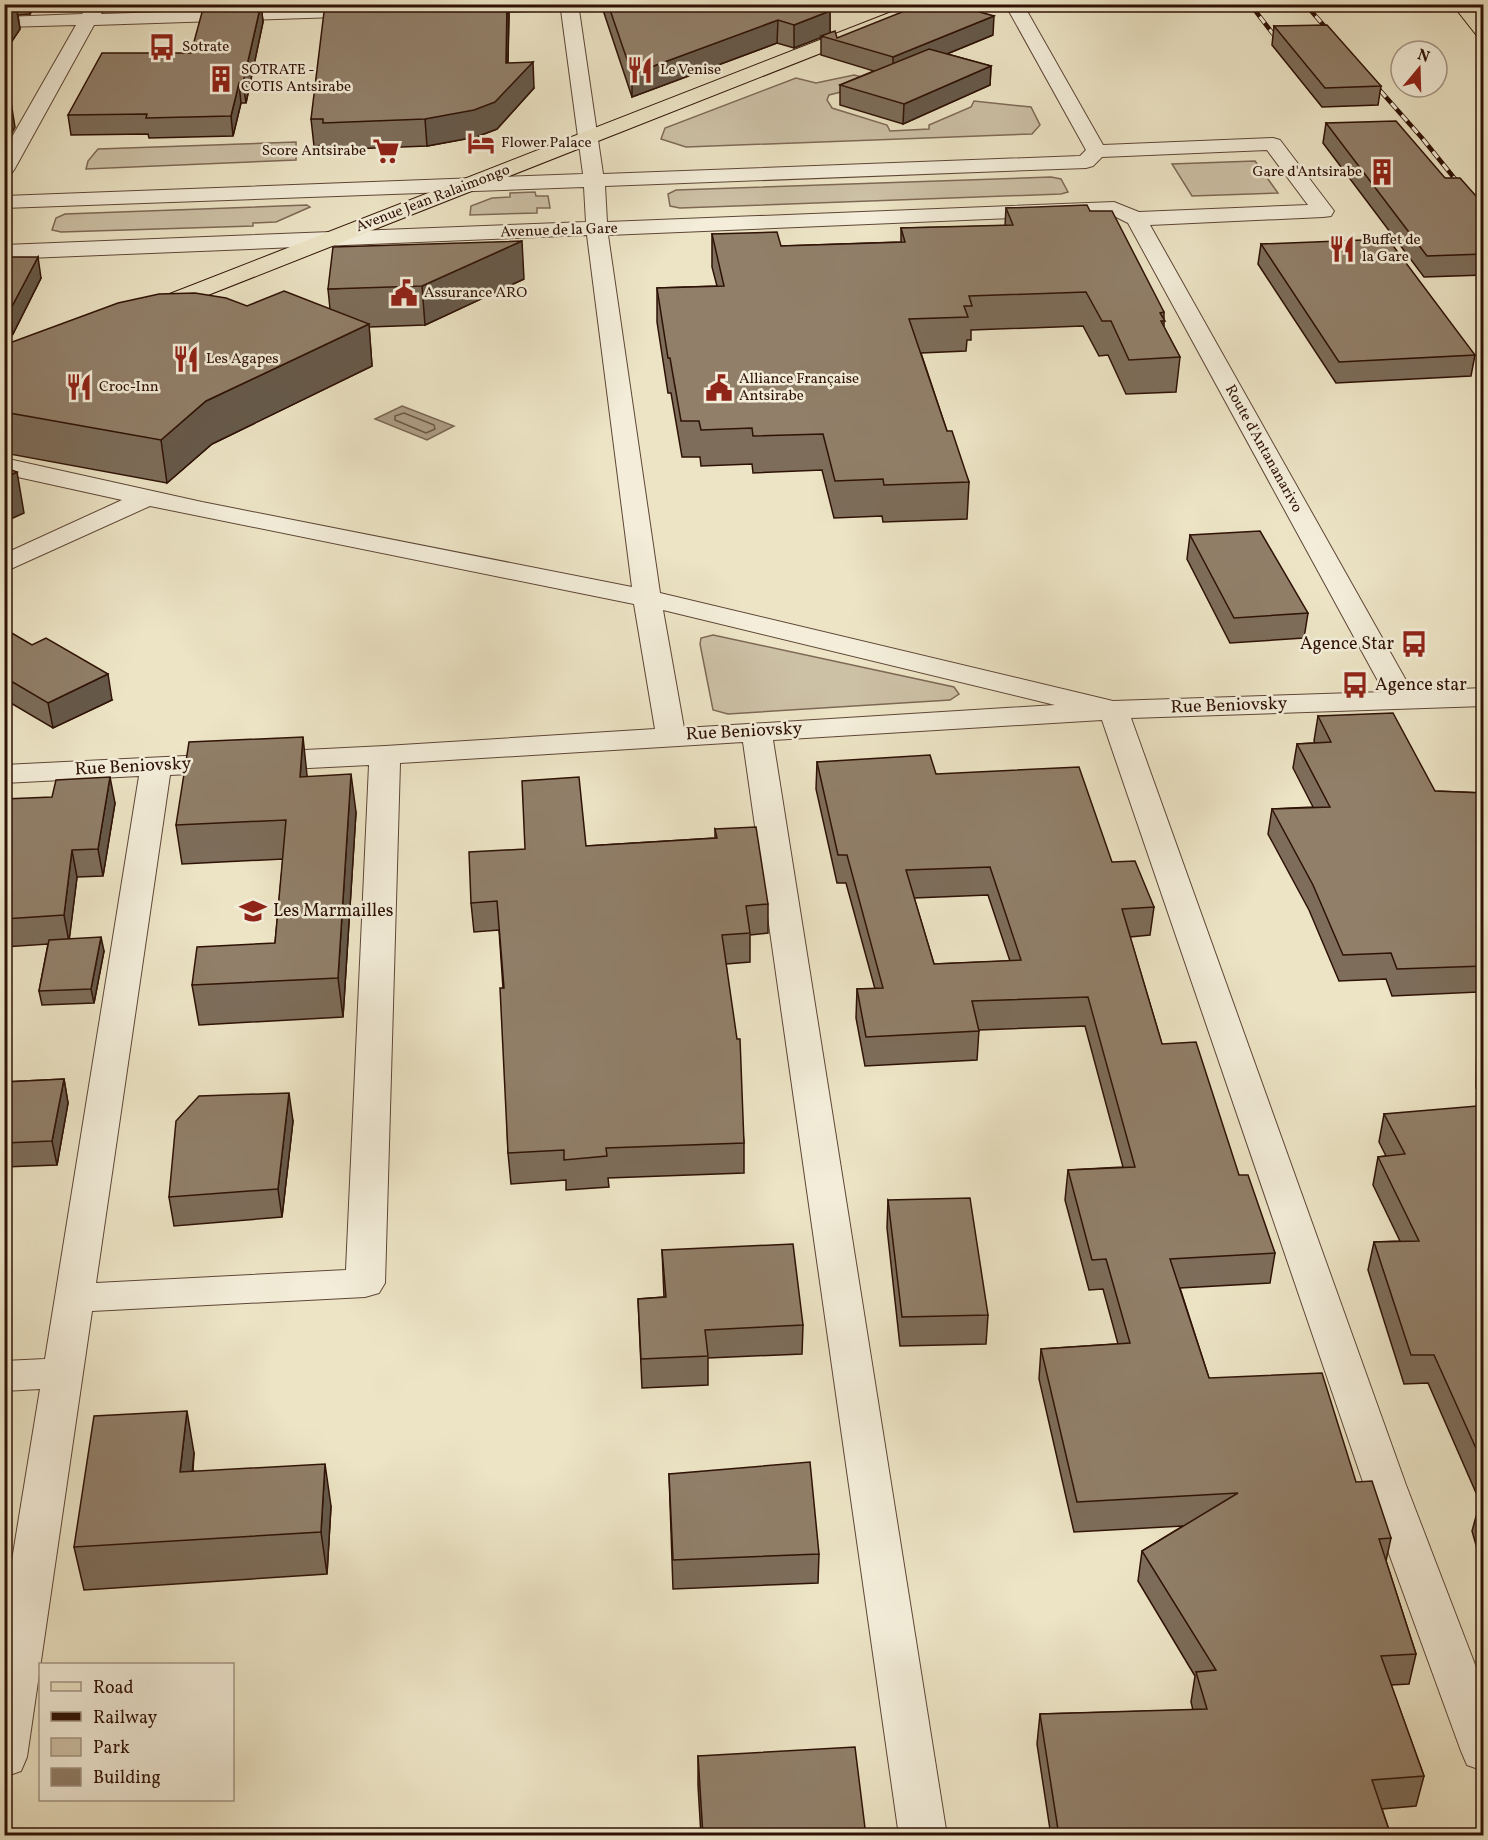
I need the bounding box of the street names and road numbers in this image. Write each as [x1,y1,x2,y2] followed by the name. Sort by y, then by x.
[353,160,513,238] street label: Avenue Jean Ralaimongo
[500,218,618,244] street label: Avenue de la Gare
[1219,381,1307,517] street label: Route d'Antananarivo
[1170,691,1288,721] street label: Rue Beniovsky
[685,716,803,748] street label: Rue Beniovsky
[74,751,192,783] street label: Rue Beniovsky

